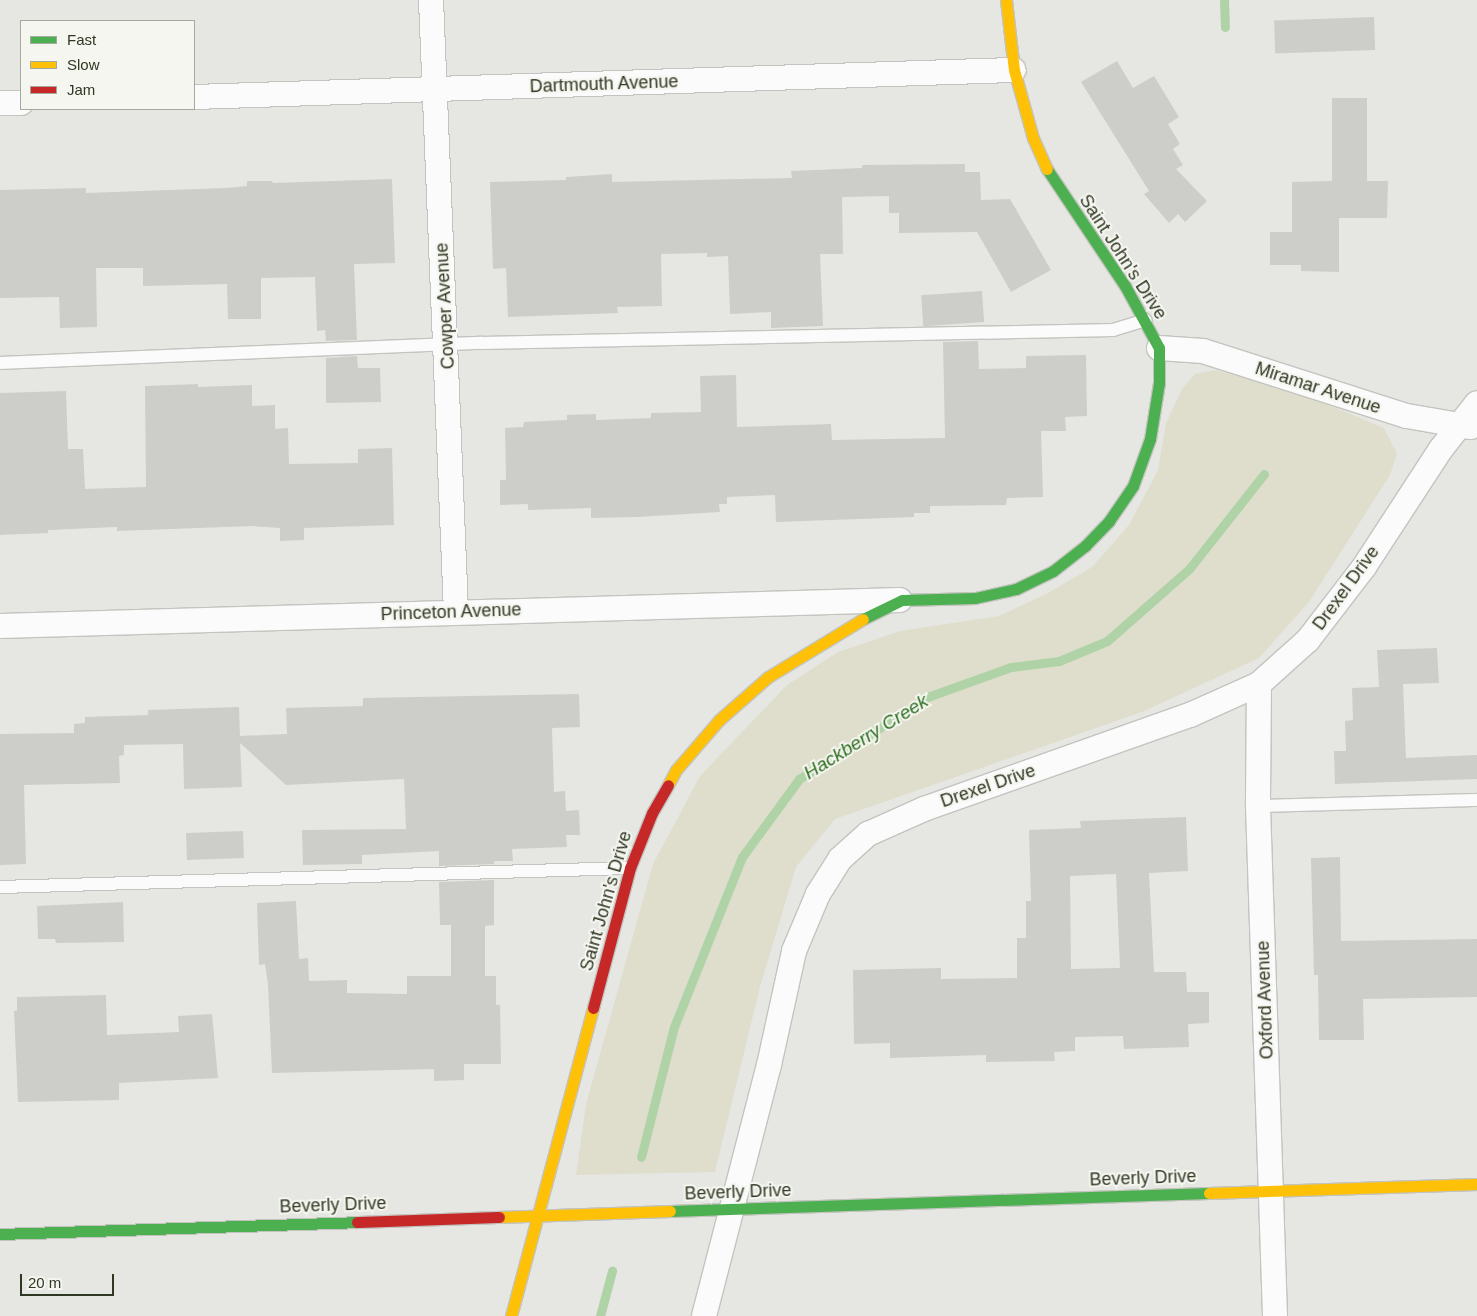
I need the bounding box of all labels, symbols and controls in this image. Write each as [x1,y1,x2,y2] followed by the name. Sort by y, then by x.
[20,20,195,110] legend
[67,31,96,48] text: Fast
[67,56,100,73] text: Slow
[529,71,679,97] street label: Dartmouth Avenue
[67,81,95,98] text: Jam
[1075,191,1171,323] street label: Saint John's Drive
[431,242,459,370] street label: Cowper Avenue
[1252,357,1384,419] street label: Miramar Avenue
[1308,542,1384,634] street label: Drexel Drive
[380,599,522,625] street label: Princeton Avenue
[800,690,932,784] water label: Hackberry Creek
[938,760,1038,812] street label: Drexel Drive
[576,829,636,973] street label: Saint John's Drive
[1252,940,1278,1060] street label: Oxford Avenue
[1089,1165,1197,1191] street label: Beverly Drive
[684,1179,792,1205] street label: Beverly Drive
[279,1192,387,1218] street label: Beverly Drive
[22,1264,116,1296] scale bar
[28,1274,61,1291] text: 20 m

